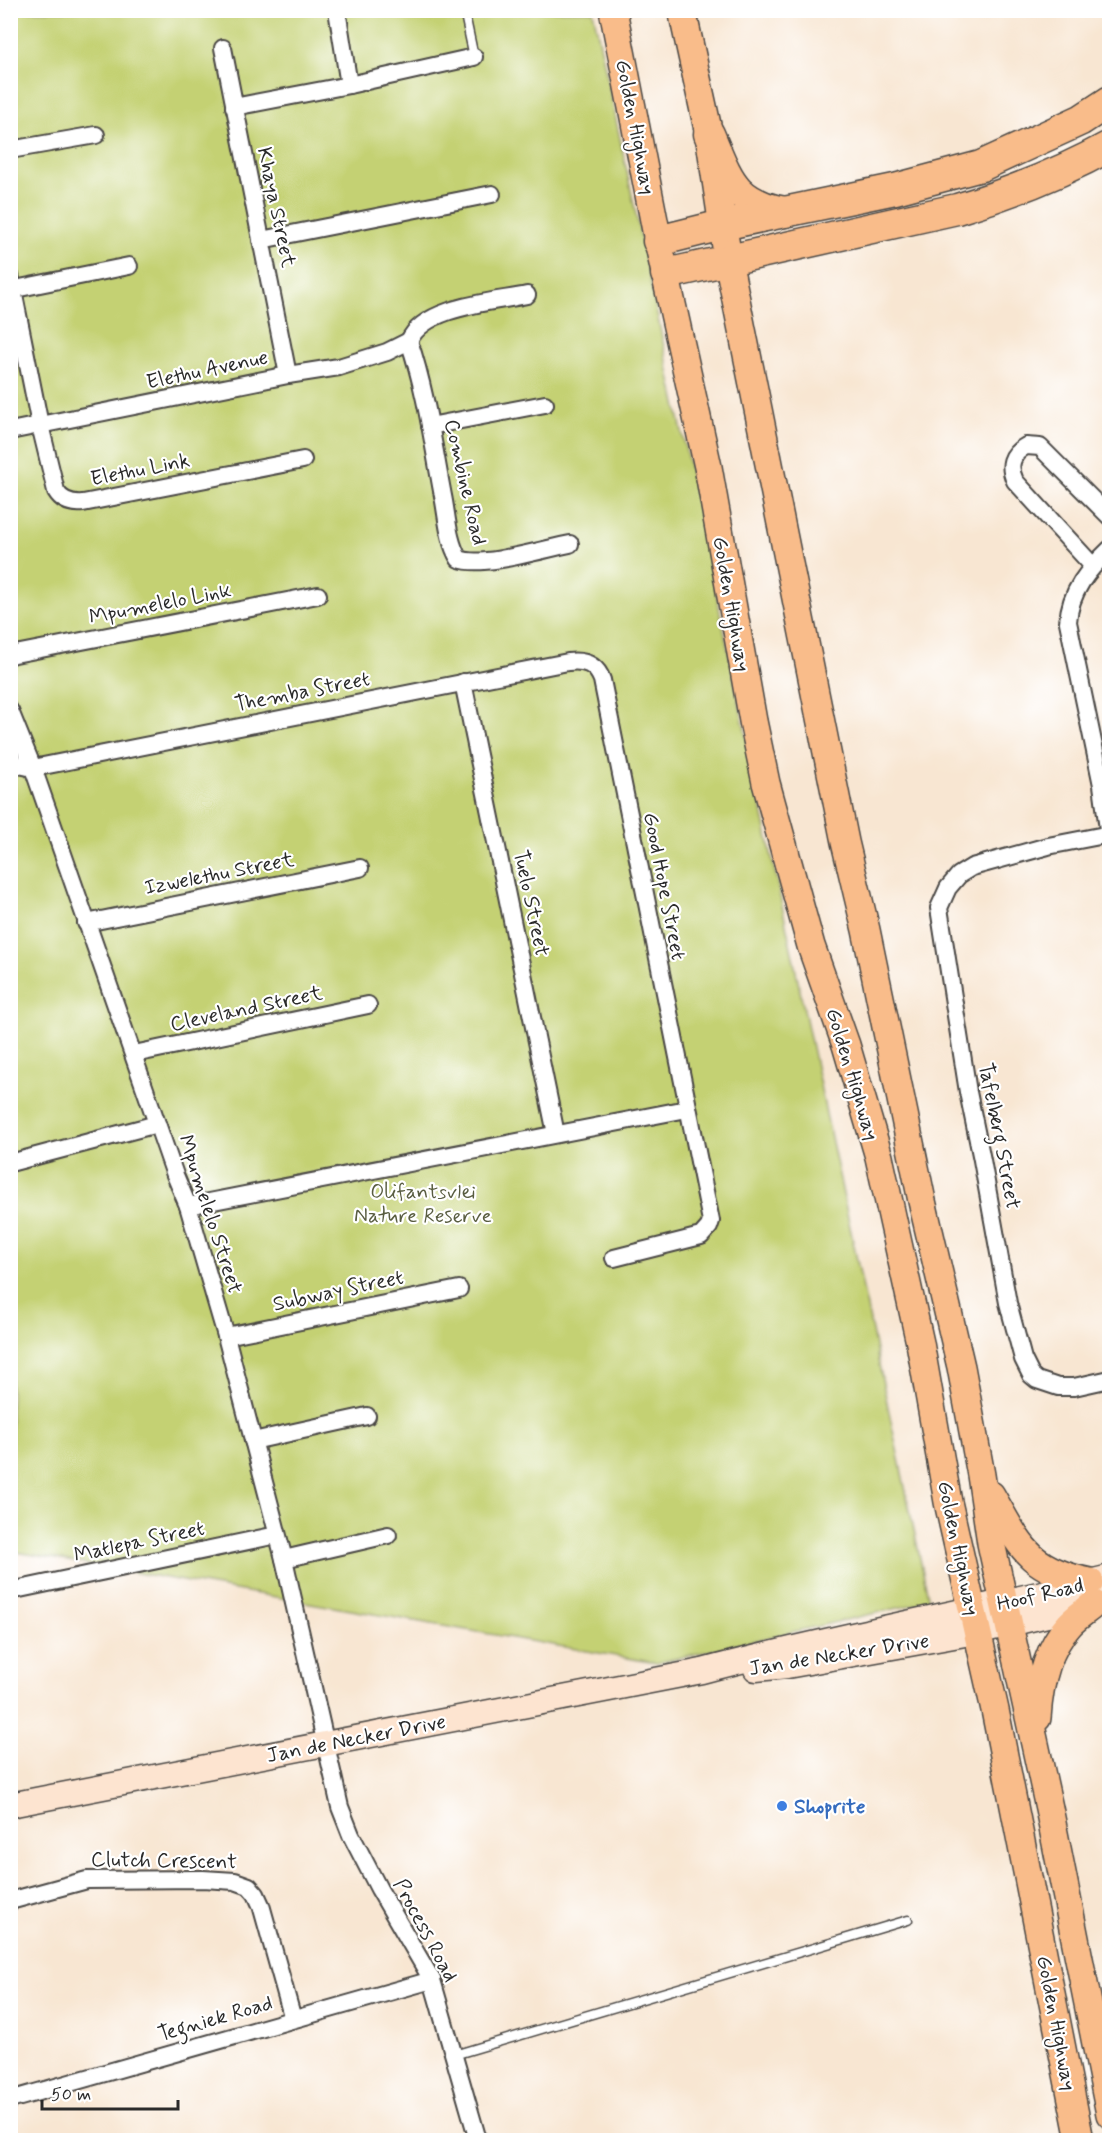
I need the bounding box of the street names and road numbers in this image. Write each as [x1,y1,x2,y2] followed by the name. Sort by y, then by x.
[607,57,662,197] street label: Golden Highway
[250,144,303,271] street label: Khaya Street
[144,343,271,397] street label: Elethu Avenue
[437,417,493,548] street label: Combine Road
[88,447,192,493] street label: Elethu Link
[704,534,757,674] street label: Golden Highway
[87,576,234,631] street label: Mpumelelo Link
[232,665,372,719] street label: Themba Street
[636,810,692,963] street label: Good Hope Street
[142,846,297,902] street label: Izwelethu Street
[506,847,556,959] street label: Tuelo Street
[168,979,326,1039] street label: Cleveland Street
[818,1005,885,1144] street label: Golden Highway
[969,1061,1027,1212] street label: Tafelberg Street
[171,1131,249,1297] street label: Mpumelelo Street
[270,1263,406,1318] street label: Subway Street
[929,1478,986,1618] street label: Golden Highway
[71,1514,207,1569] street label: Matlepa Street
[994,1571,1087,1619] street label: Hoof Road
[747,1627,931,1683] street label: Jan de Necker Drive
[264,1708,448,1770] street label: Jan de Necker Drive
[91,1846,237,1876] street label: Clutch Crescent
[386,1874,464,1987] street label: Process Road
[1028,1953,1083,2093] street label: Golden Highway
[155,1989,276,2051] street label: Tegniek Road

